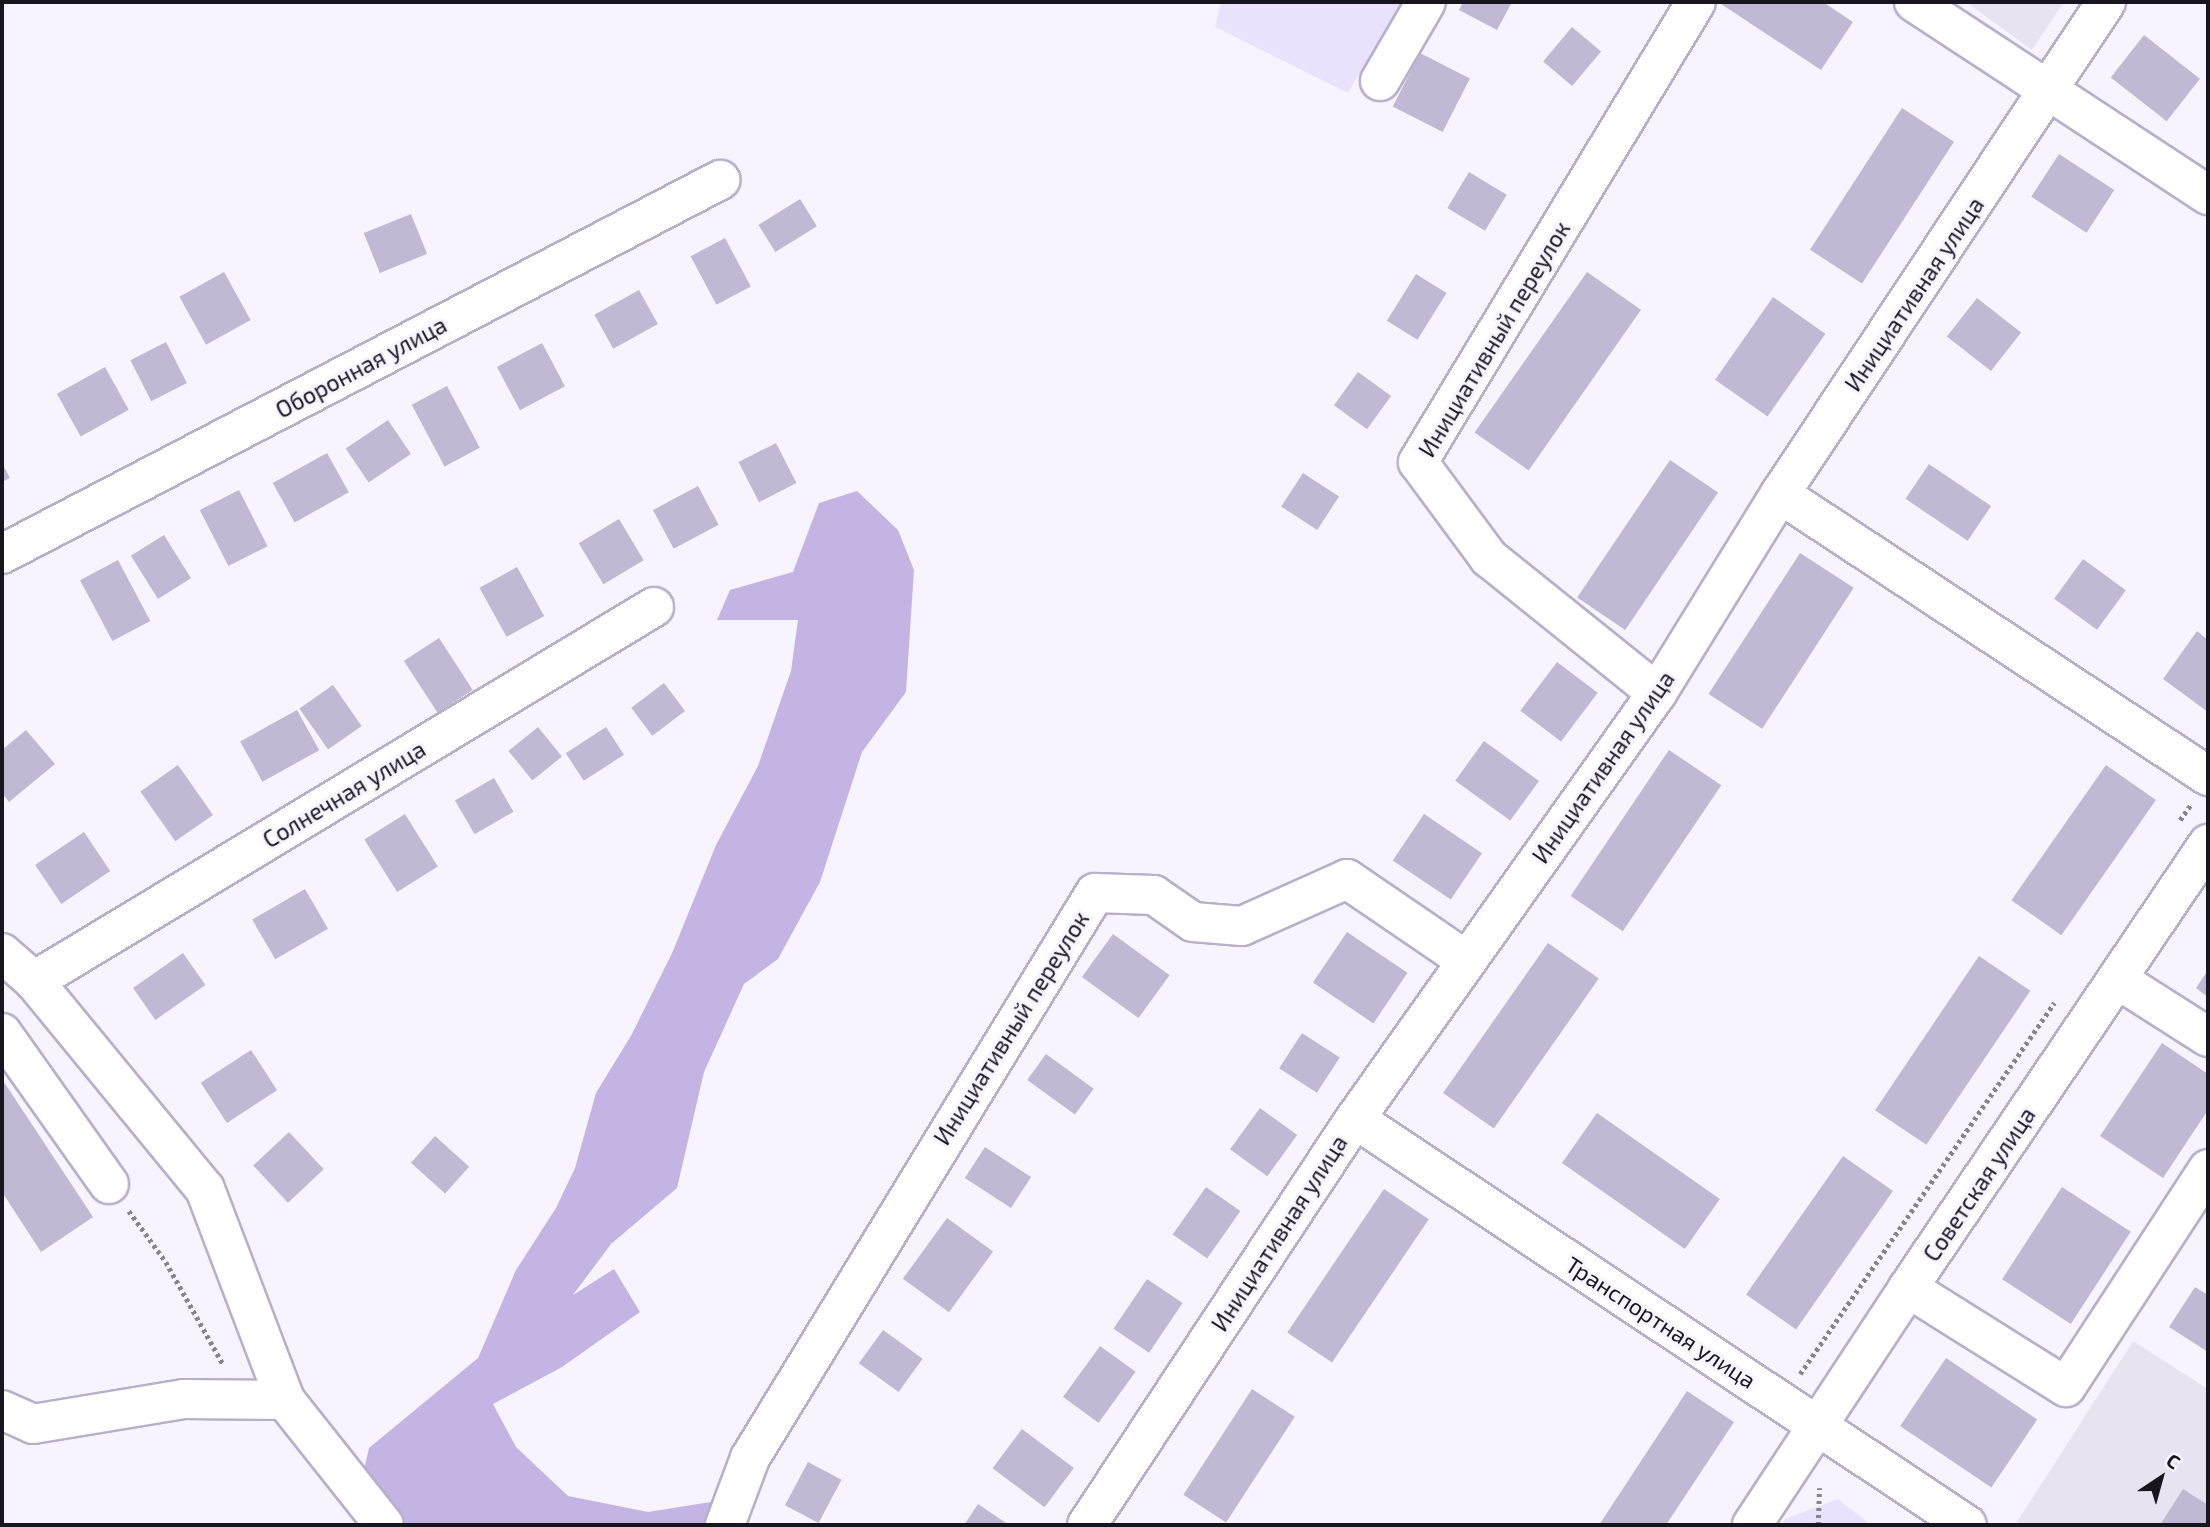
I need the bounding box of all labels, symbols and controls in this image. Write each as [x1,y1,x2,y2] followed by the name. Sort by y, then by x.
[1839,192,1989,396] street label: Инициативная улица
[1413,216,1575,462] street label: Инициативный переулок
[271,310,451,424] street label: Оборонная улица
[1526,666,1680,868] street label: Инициативная улица
[258,735,430,853] street label: Солнечная улица
[928,906,1094,1150] street label: Инициативный переулок
[1917,1102,2041,1266] street label: Советская улица
[1205,1130,1353,1336] street label: Инициативная улица
[1561,1250,1761,1394] street label: Транспортная улица
[2126,1443,2196,1513] north arrow
[2162,1448,2185,1473] text: С

